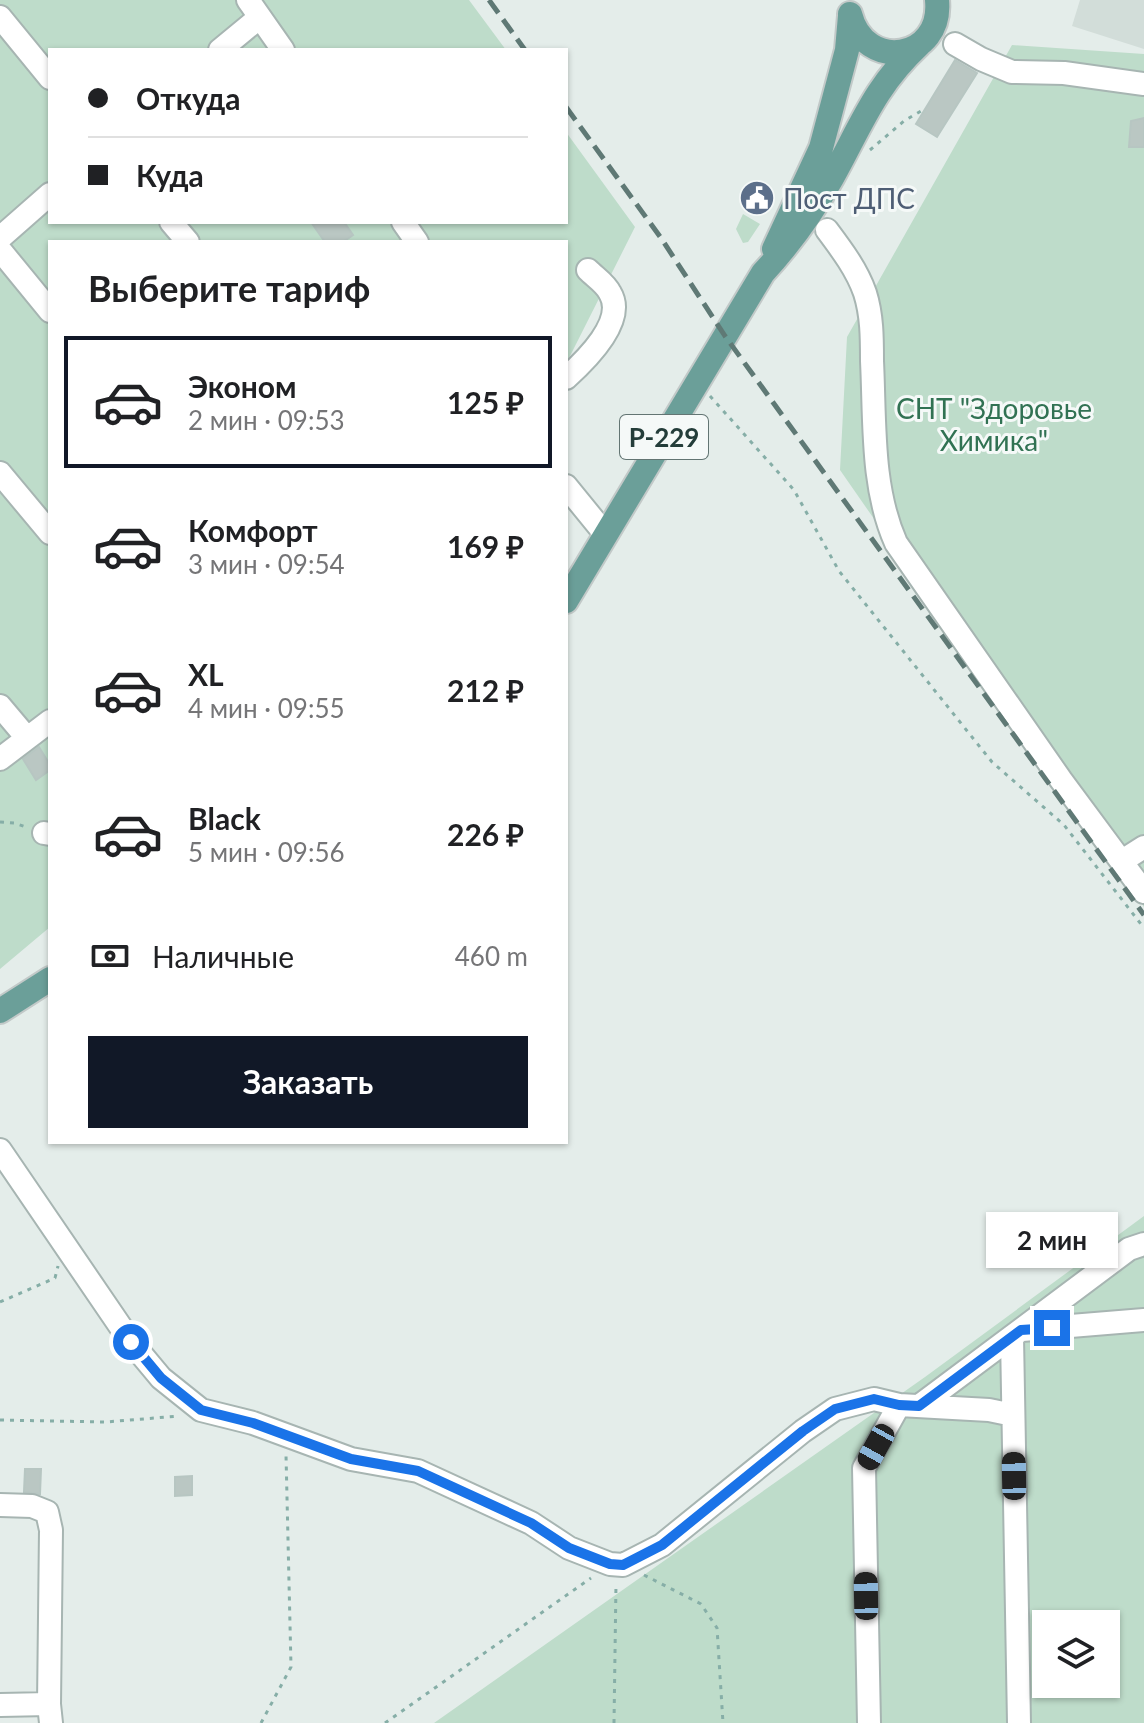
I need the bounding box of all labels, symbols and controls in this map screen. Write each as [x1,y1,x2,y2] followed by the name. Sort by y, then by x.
[136,80,241,116] text: Откуда
[136,157,204,193] text: Куда
[738,179,776,217] public building icon: Пост ДПС
[783,181,915,215] place label: Пост ДПС
[88,266,370,310] text: Выберите тариф
[92,366,164,438] icon: car
[188,368,297,404] text: Эконом
[447,384,524,420] text: 125 ₽
[896,391,1092,457] park label: СНТ "Здоровье Химика"
[188,404,345,436] text: 2 мин · 09:53
[620,415,708,459] road number: Р-229
[92,510,164,582] icon: car
[188,512,318,548] text: Комфорт
[447,528,524,564] text: 169 ₽
[188,548,345,580] text: 3 мин · 09:54
[92,654,164,726] icon: car
[188,656,224,692] text: XL
[447,672,524,708] text: 212 ₽
[188,692,345,724] text: 4 мин · 09:55
[92,798,164,870] icon: car
[188,800,261,836] text: Black
[447,816,524,852] text: 226 ₽
[188,836,345,868] text: 5 мин · 09:56
[88,934,132,978] icon: cash
[152,938,294,974] text: Наличные
[455,940,528,972] text: 460 m
[88,1036,528,1128] button: Заказать
[986,1212,1118,1268] callout: 2 мин
[1017,1224,1087,1256] text: 2 мин
[1034,1310,1070,1346] route end
[113,1324,149,1360] route start
[854,1420,898,1474] car
[1002,1452,1026,1500] car
[854,1572,878,1620] car
[1032,1610,1120,1698] map controls
[1032,1610,1120,1698] button: layers

